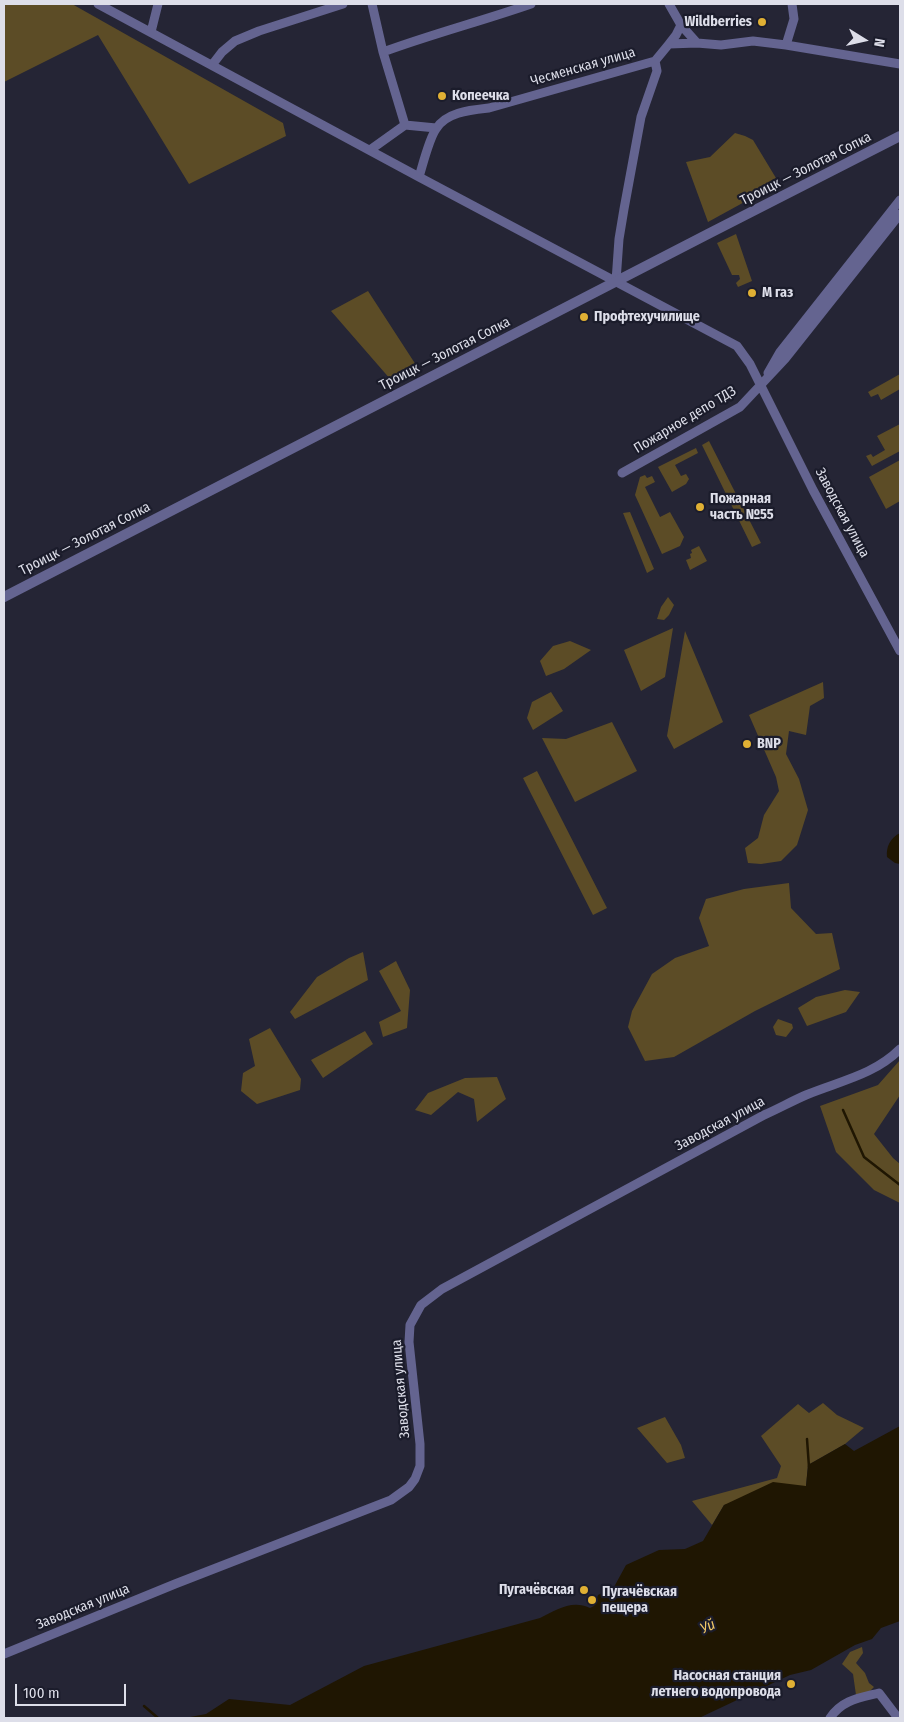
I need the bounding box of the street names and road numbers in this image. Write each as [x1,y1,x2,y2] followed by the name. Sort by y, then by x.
[529,44,637,90] street label: Чесменская улица
[738,129,874,209] street label: Троицк — Золотая Сопка
[377,314,513,394] street label: Троицк — Золотая Сопка
[631,383,739,457] street label: Пожарное депо ТДЗ
[811,465,873,561] street label: Заводская улица
[17,499,153,579] street label: Троицк — Золотая Сопка
[672,1093,768,1155] street label: Заводская улица
[388,1339,414,1439] street label: Заводская улица
[34,1581,132,1633] street label: Заводская улица

